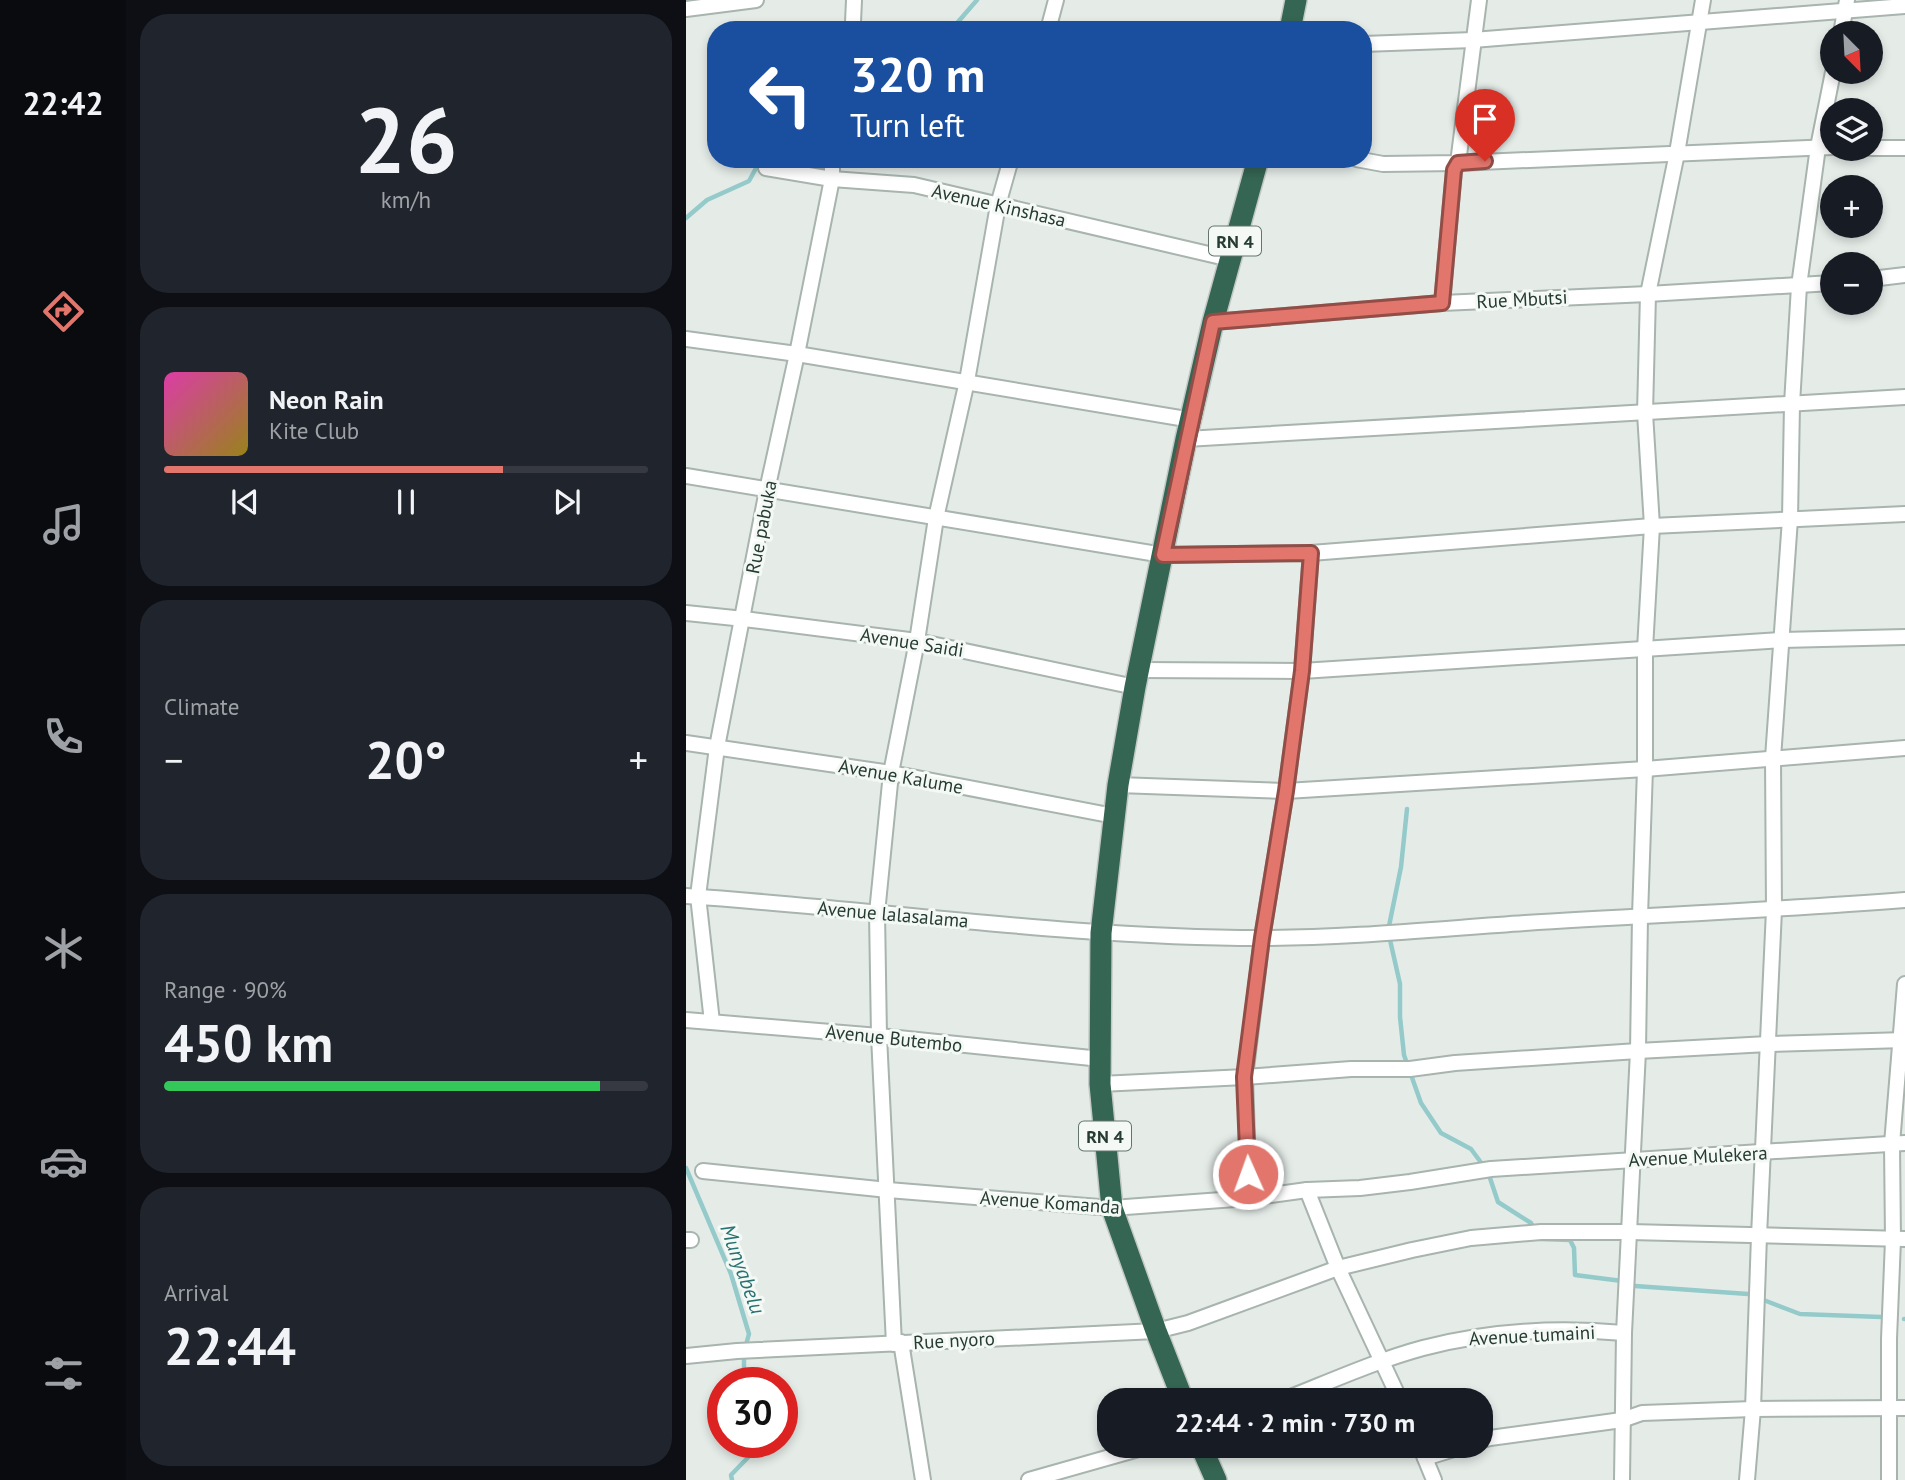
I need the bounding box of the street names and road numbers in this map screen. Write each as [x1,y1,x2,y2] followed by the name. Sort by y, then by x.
[930,178,1068,232] street label: Avenue Kinshasa
[1209,227,1261,256] road number: RN 4
[1476,285,1568,313] street label: Rue Mbutsi
[740,478,782,576] street label: Rue pabuka
[859,622,965,662] street label: Avenue Saidi
[837,753,965,799] street label: Avenue Kalume
[816,895,970,933] street label: Avenue lalasalama
[824,1019,964,1057] street label: Avenue Butembo
[1079,1121,1131,1150] road number: RN 4
[1628,1140,1768,1172] street label: Avenue Mulekera
[979,1185,1121,1219] street label: Avenue Komanda
[1468,1320,1596,1350] street label: Avenue tumaini
[912,1326,996,1354] street label: Rue nyoro

